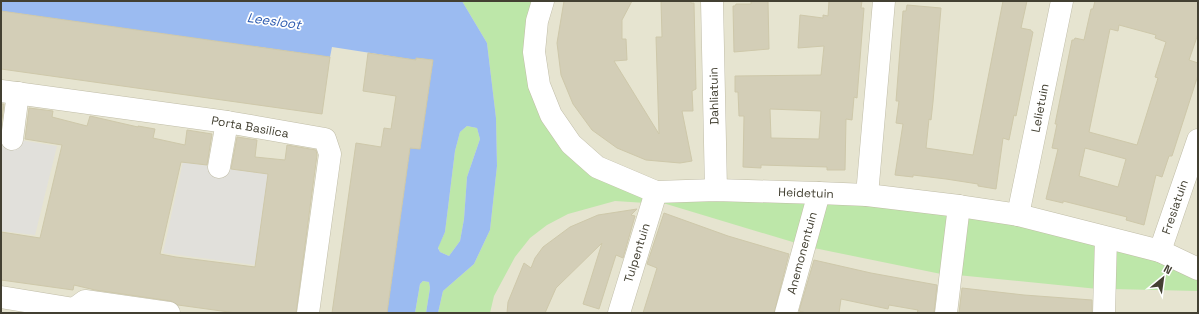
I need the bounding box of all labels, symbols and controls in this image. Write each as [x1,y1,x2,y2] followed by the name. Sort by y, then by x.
[246,9,303,33] water label: Leesloot
[705,67,723,125] street label: Dahliatuin
[1027,82,1053,134] street label: Lelietuin
[210,112,290,142] street label: Porta Basilica
[1158,178,1192,236] street label: Fresiatuin
[778,184,834,202] street label: Heidetuin
[783,210,821,296] street label: Anemonentuin
[620,221,654,285] street label: Tulpentuin
[1143,258,1183,298] north arrow
[1161,261,1174,277] text: N

